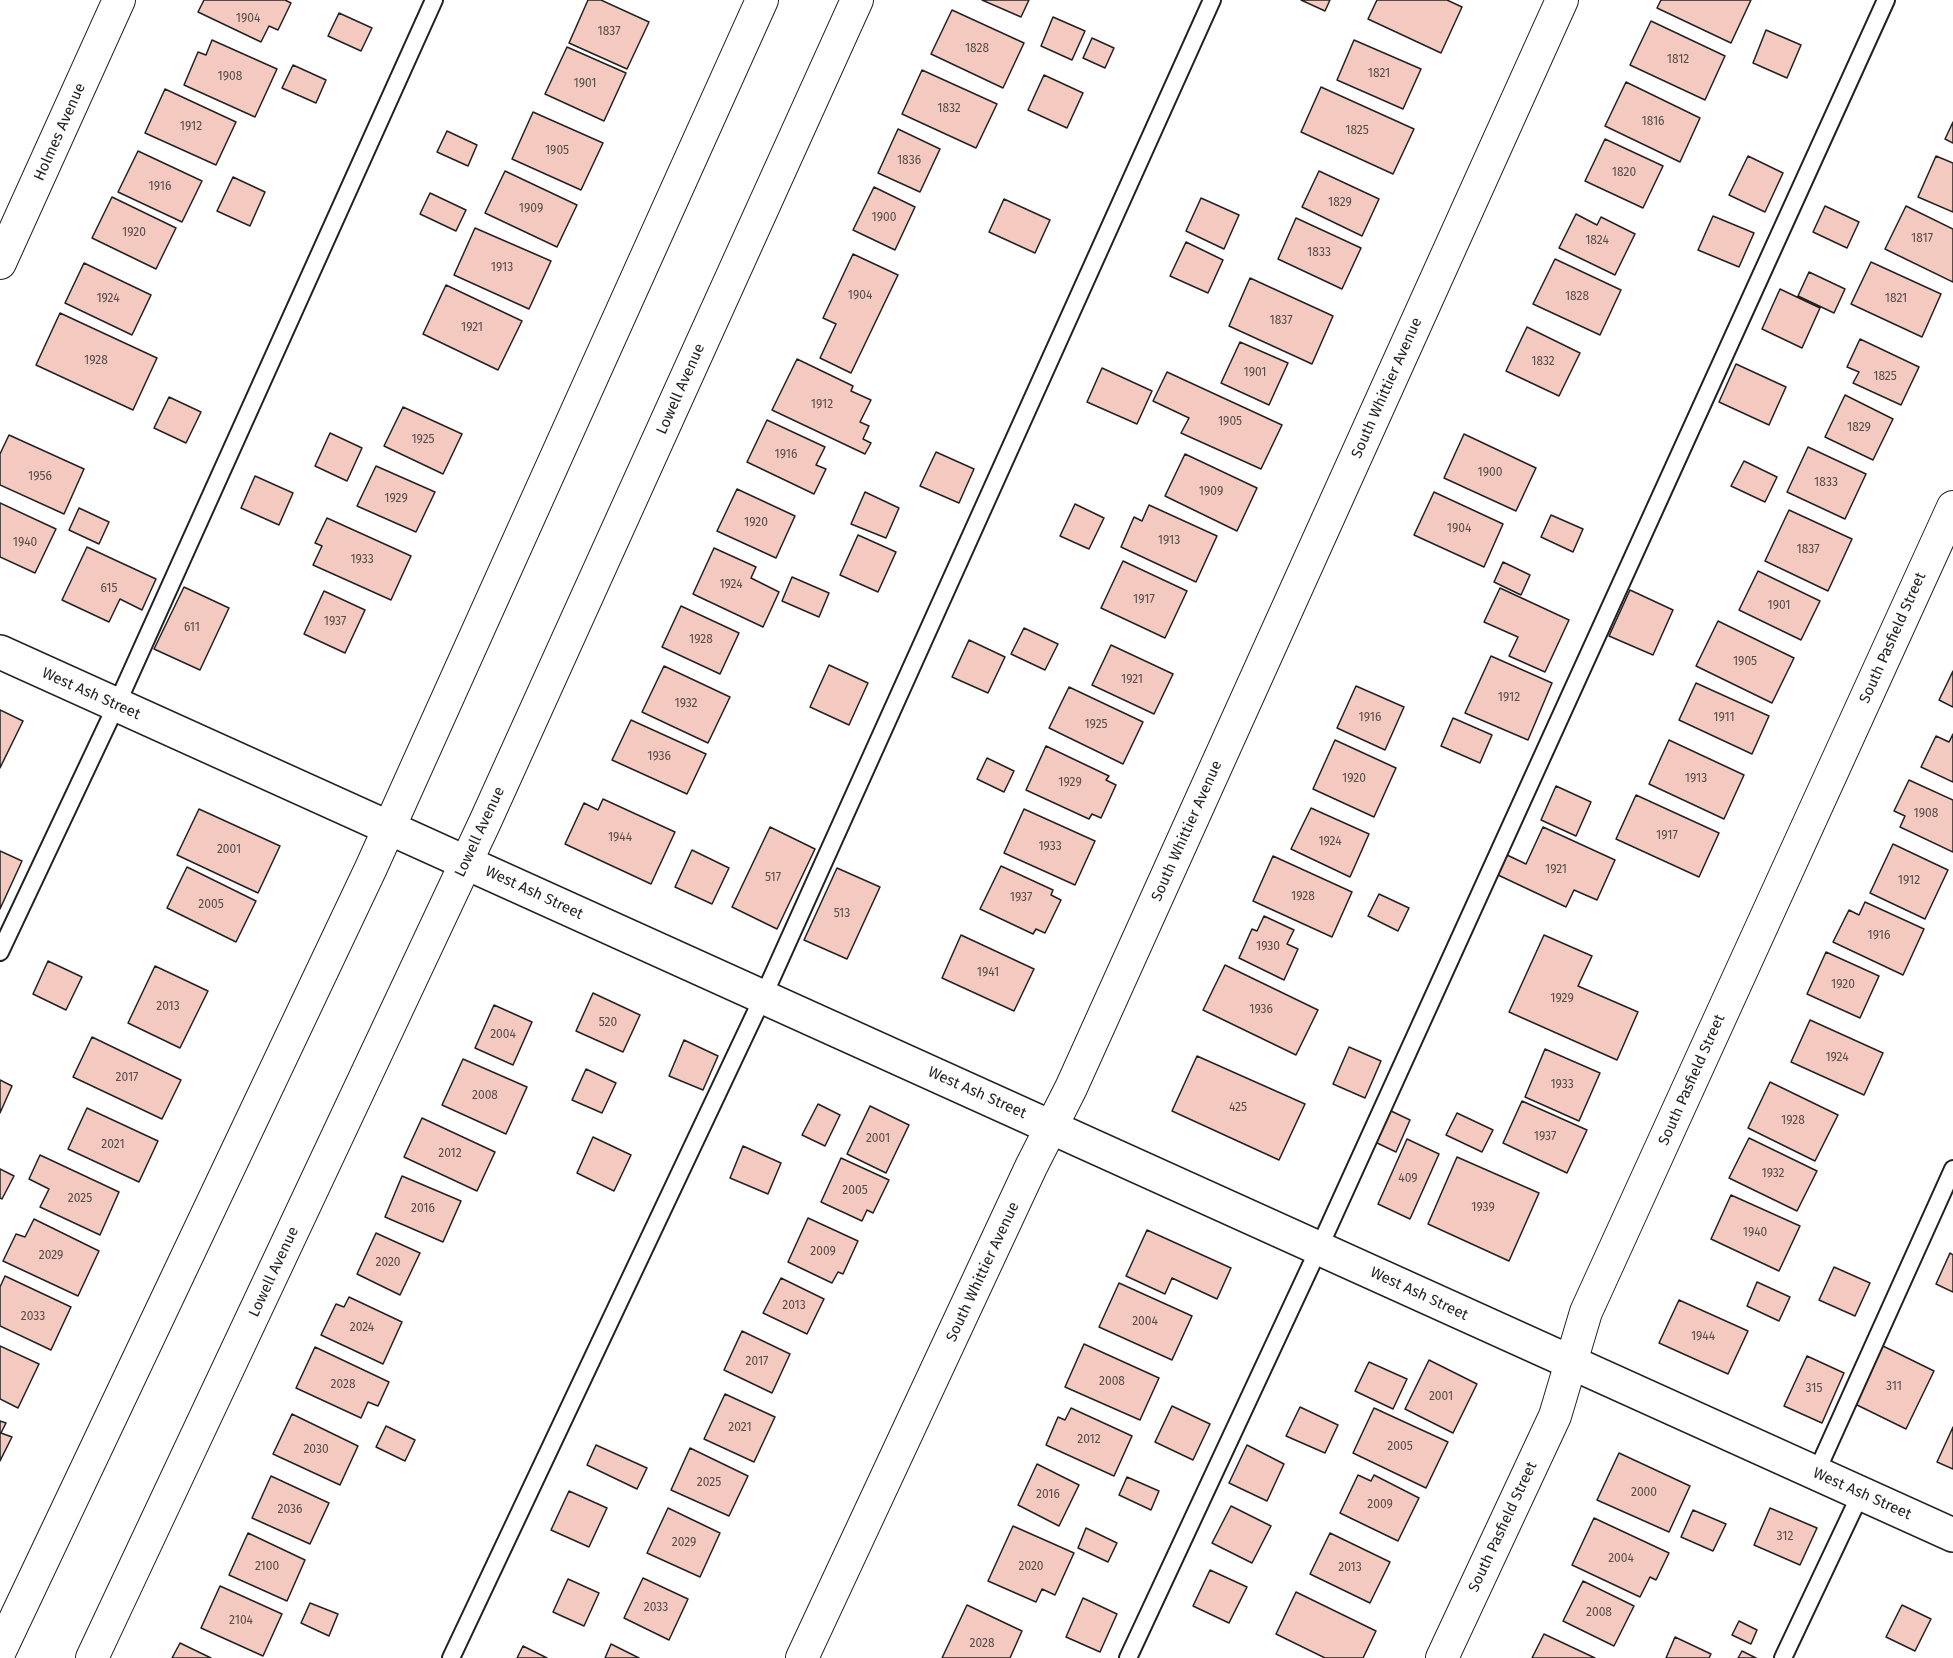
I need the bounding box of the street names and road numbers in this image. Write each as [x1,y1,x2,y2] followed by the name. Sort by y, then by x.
[30,80,90,184] street label: Holmes Avenue
[1348,315,1426,461] street label: South Whittier Avenue
[653,341,709,437] street label: Lowell Avenue
[1856,570,1930,706] street label: South Pasfield Street
[39,664,143,724] street label: West Ash Street
[1148,758,1226,904] street label: South Whittier Avenue
[451,784,509,880] street label: Lowell Avenue
[482,862,586,924] street label: West Ash Street
[1655,1012,1729,1148] street label: South Pasfield Street
[925,1063,1029,1123] street label: West Ash Street
[943,1199,1023,1345] street label: South Whittier Avenue
[245,1224,303,1320] street label: Lowell Avenue
[1367,1263,1471,1325] street label: West Ash Street
[1465,1459,1541,1595] street label: South Pasfield Street
[1810,1464,1914,1524] street label: West Ash Street

